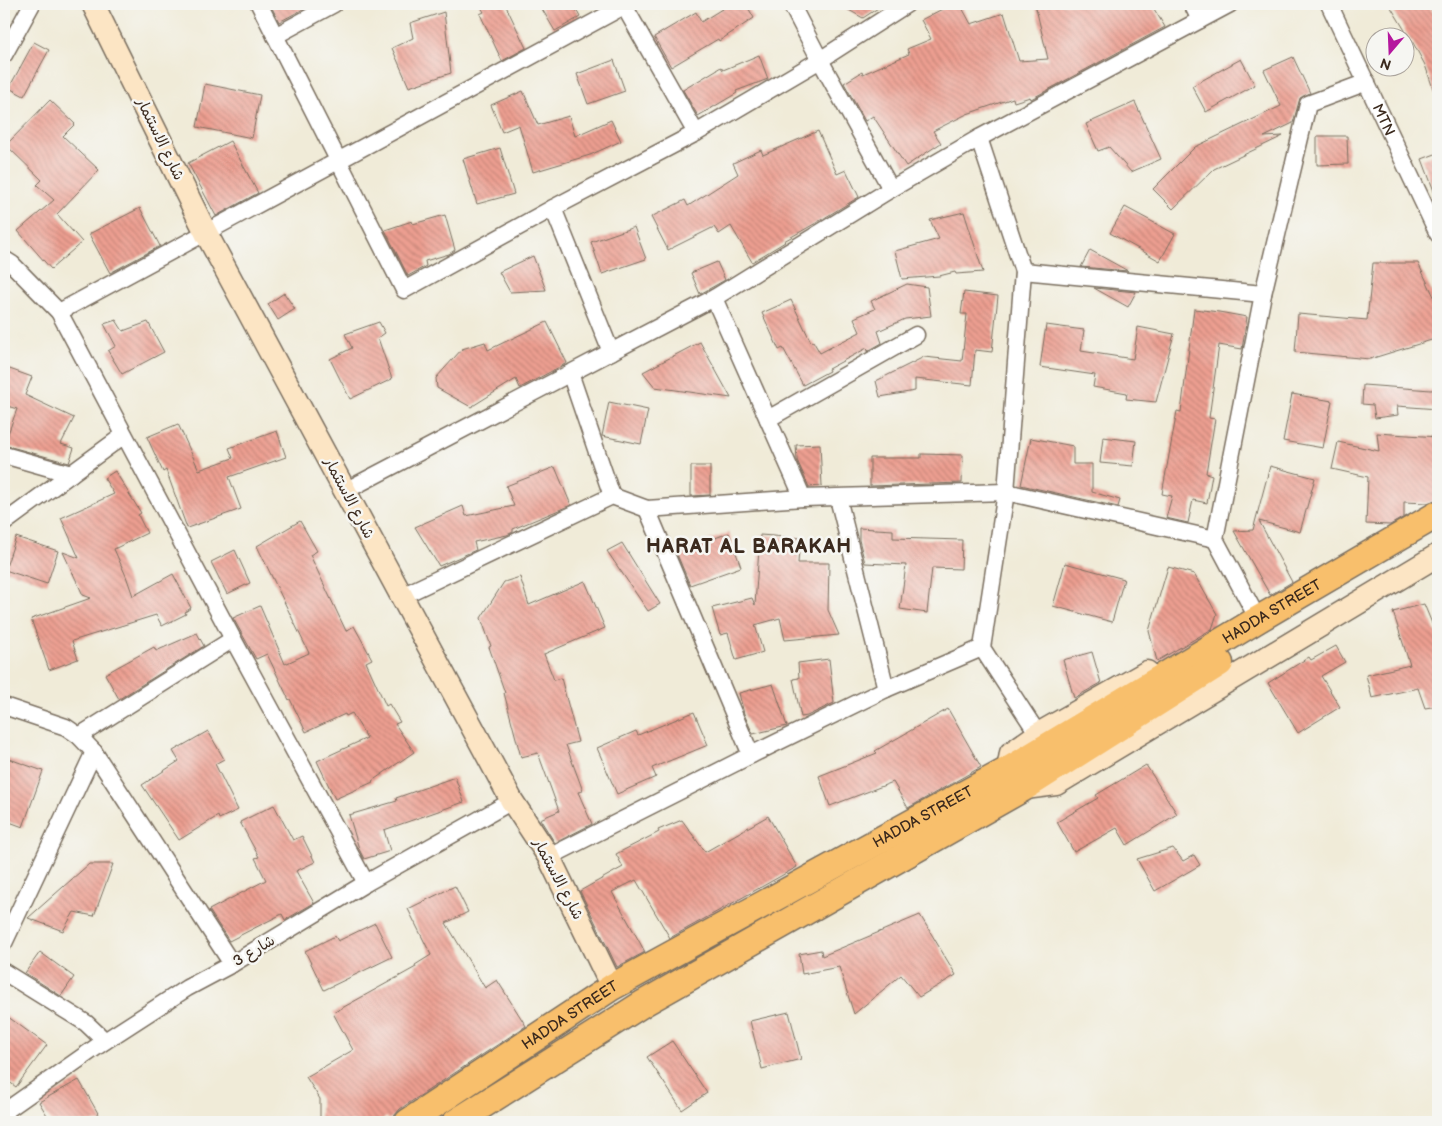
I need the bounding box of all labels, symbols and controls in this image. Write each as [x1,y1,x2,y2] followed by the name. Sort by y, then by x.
[1364,28,1414,78] north arrow
[1378,54,1394,74] text: N
[131,94,188,183] street label: شارع الاستثمار
[1368,101,1400,139] street label: MTN
[319,453,378,542] street label: شارع الاستثمار
[646,535,852,559] district label: HARAT AL BARAKAH
[1219,575,1325,648] street label: HADDA STREET
[869,782,976,852] street label: HADDA STREET
[528,834,587,923] street label: شارع الاستثمار
[229,931,279,971] street label: شارع 3
[518,976,621,1054] street label: HADDA STREET

